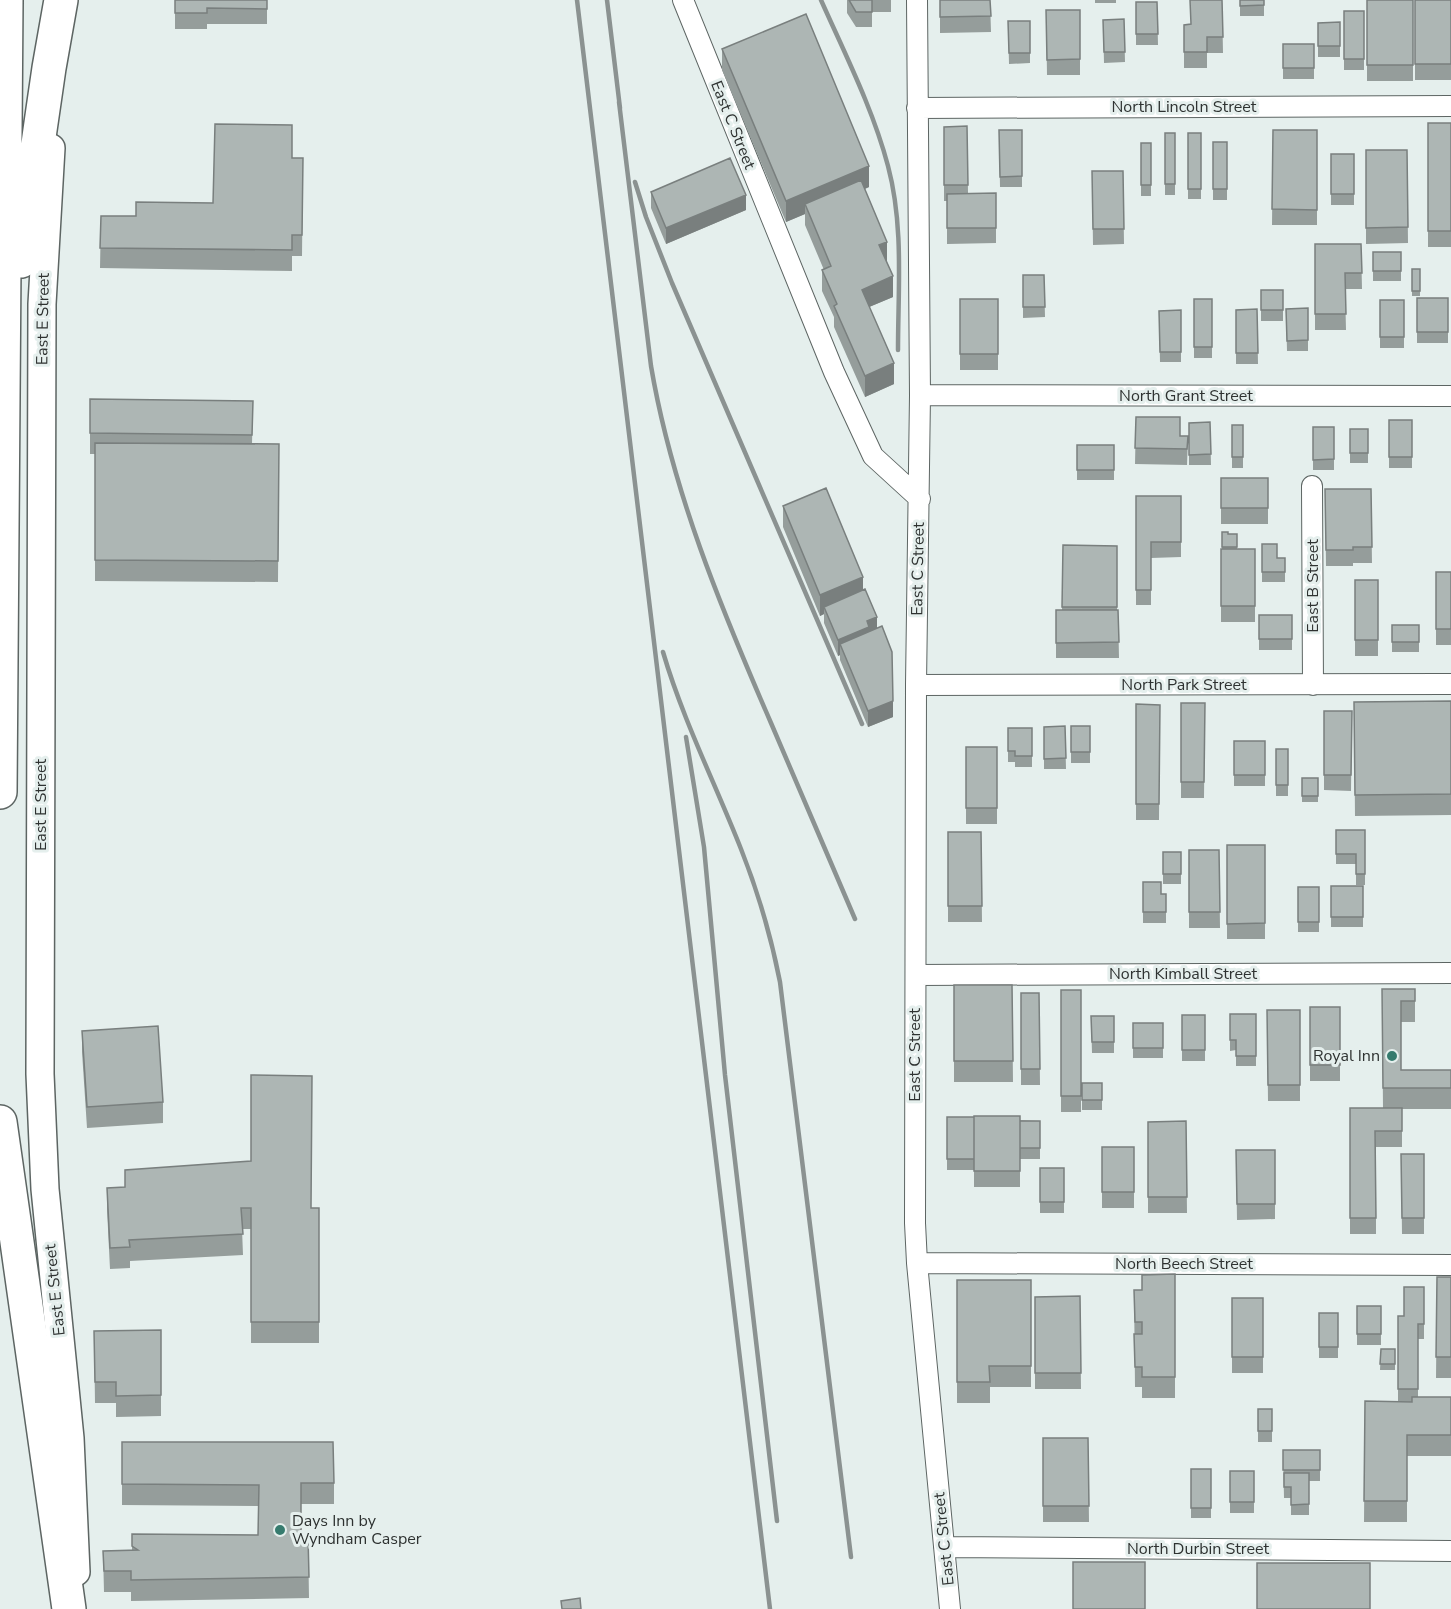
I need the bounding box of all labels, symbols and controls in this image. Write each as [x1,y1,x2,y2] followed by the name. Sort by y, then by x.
[705,78,761,173] street label: East C Street
[1112,96,1257,118] street label: North Lincoln Street
[31,272,55,365] street label: East E Street
[1119,385,1253,407] street label: North Grant Street
[906,522,930,616] street label: East C Street
[1302,539,1324,633] street label: East B Street
[1121,674,1247,696] street label: North Park Street
[30,759,52,851] street label: East E Street
[1109,963,1257,985] street label: North Kimball Street
[904,1008,926,1102] street label: East C Street
[1313,1045,1380,1067] place label: Royal Inn
[1385,1049,1399,1063] marker: Royal Inn
[39,1243,71,1337] street label: East E Street
[1115,1253,1253,1275] street label: North Beech Street
[928,1491,960,1587] street label: East C Street
[292,1510,422,1550] place label: Days Inn by Wyndham Casper
[273,1523,287,1537] marker: Days Inn by Wyndham Casper
[1127,1538,1269,1560] street label: North Durbin Street

